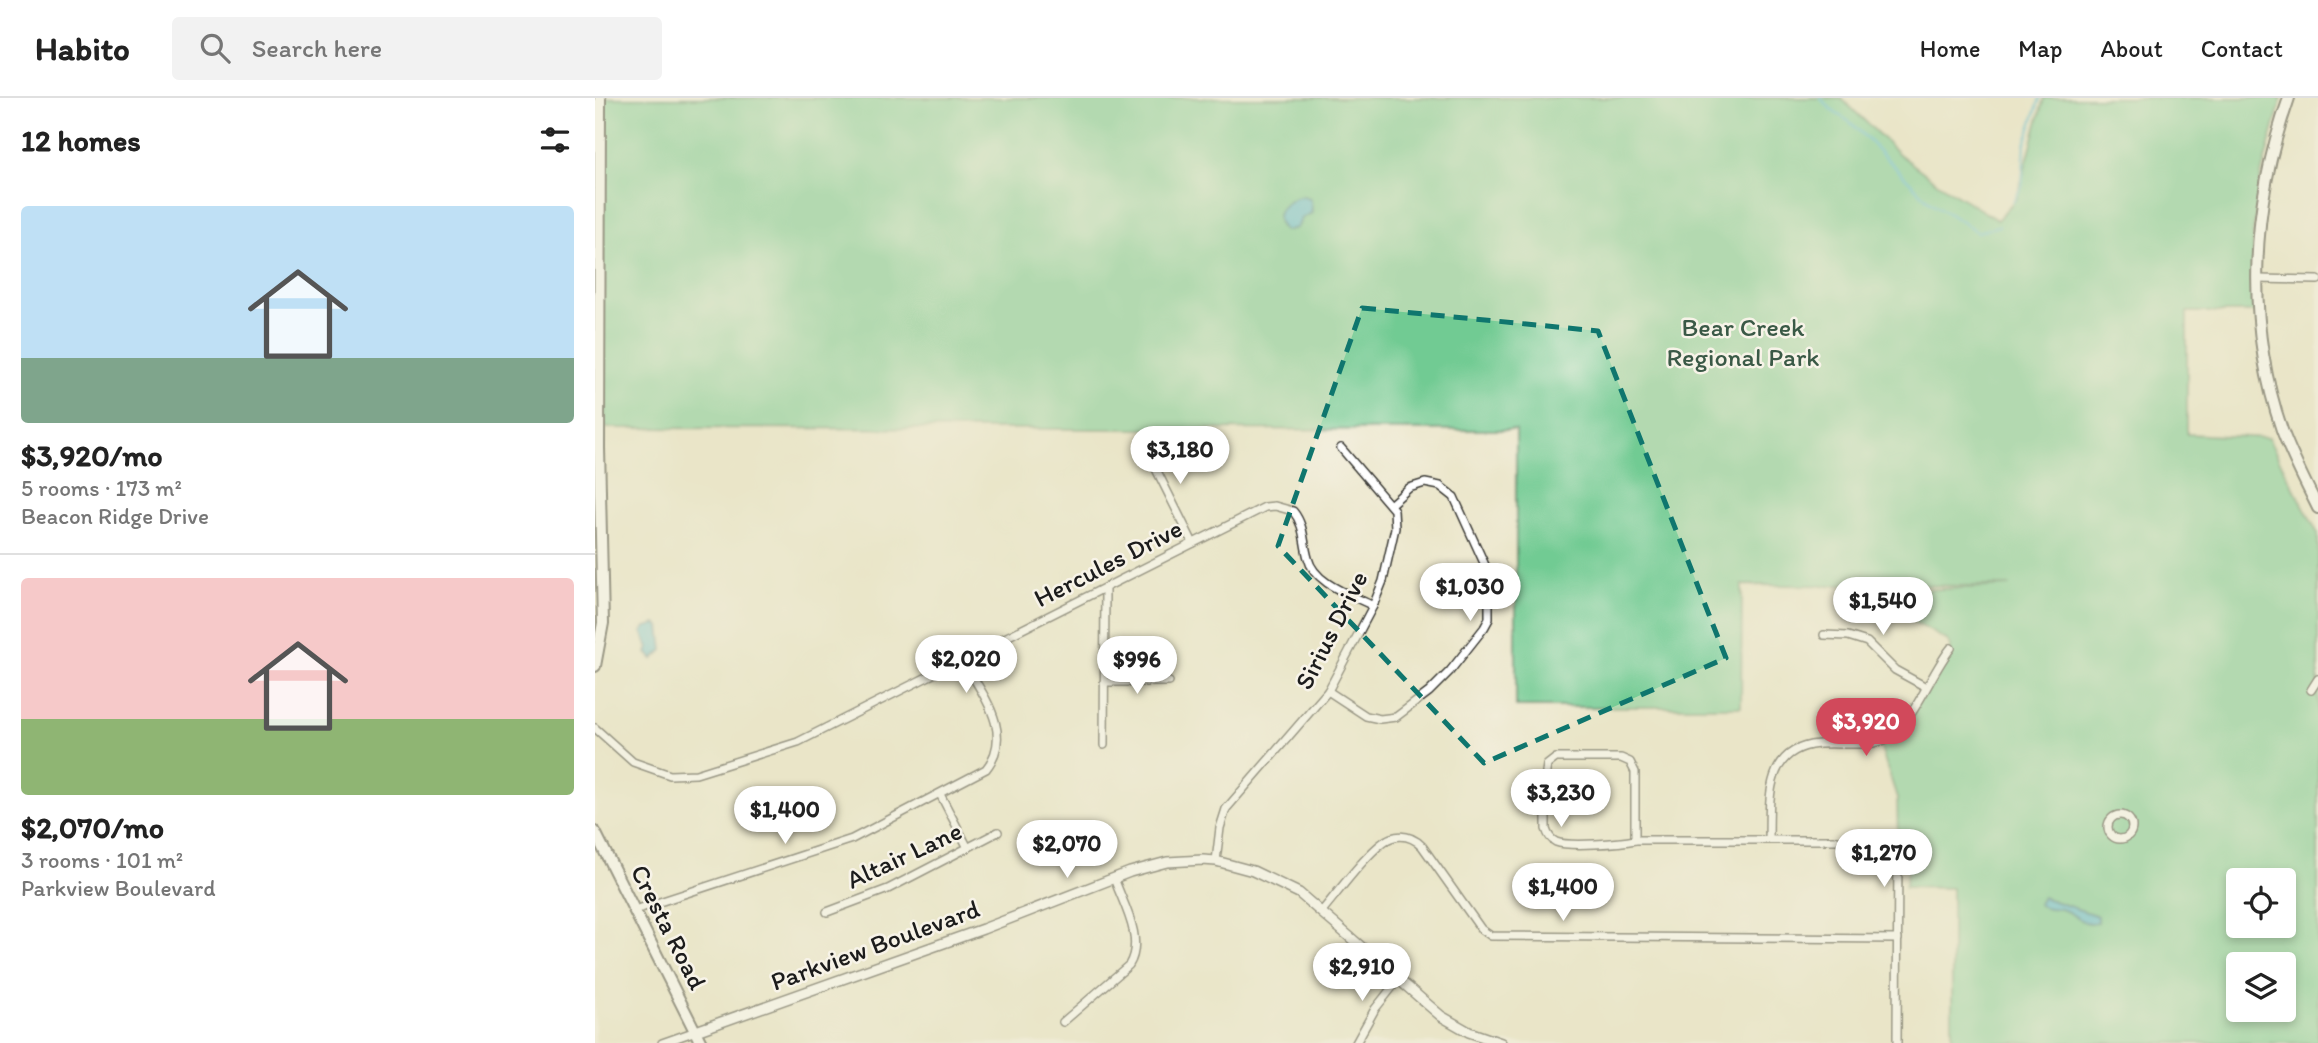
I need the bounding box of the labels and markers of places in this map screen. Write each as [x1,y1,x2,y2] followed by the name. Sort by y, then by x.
[1123,426,1237,486] pin: $3,180
[1413,564,1527,623] pin: $1,030
[1826,578,1940,637] pin: $1,540
[909,636,1023,695] pin: $2,020
[1096,636,1178,696] pin: $996
[1809,698,1923,758] pin: $3,920
[1504,770,1618,829] pin: $3,230
[728,786,842,846] pin: $1,400
[1010,820,1124,880] pin: $2,070
[1827,830,1941,889] pin: $1,270
[1506,864,1620,923] pin: $1,400
[1305,944,1419,1003] pin: $2,910

